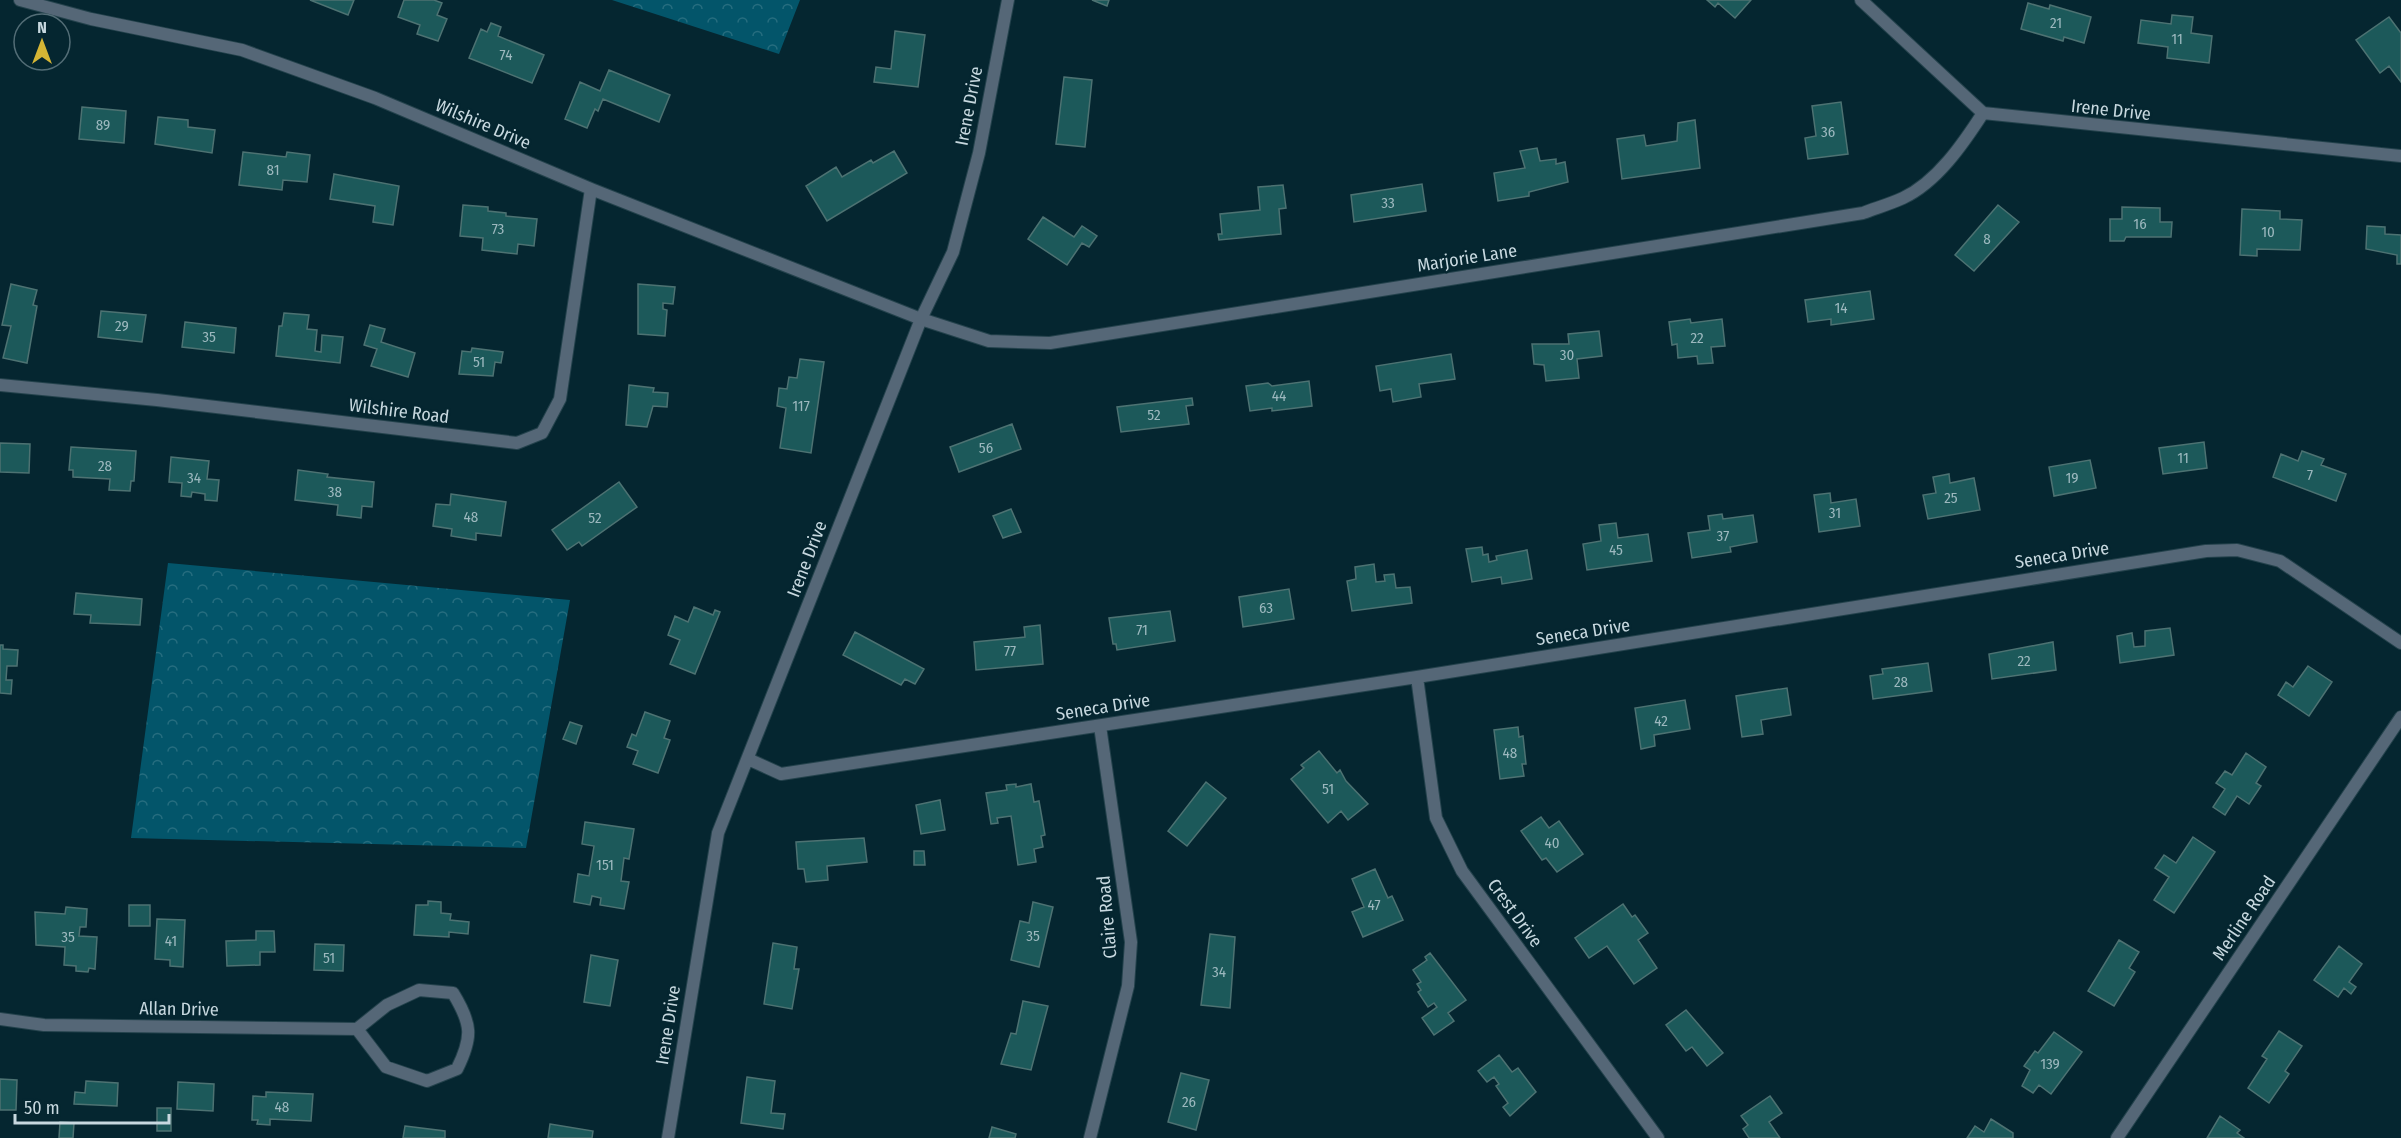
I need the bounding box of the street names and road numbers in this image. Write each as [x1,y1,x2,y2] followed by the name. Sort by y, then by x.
[951,64,987,147] street label: Irene Drive
[432,94,534,154] street label: Wilshire Drive
[2070,95,2152,125] street label: Irene Drive
[1416,239,1519,277] street label: Marjorie Lane
[348,394,450,428] street label: Wilshire Road
[782,518,832,600] street label: Irene Drive
[2013,537,2111,573] street label: Seneca Drive
[1534,614,1632,650] street label: Seneca Drive
[1054,689,1152,725] street label: Seneca Drive
[2208,872,2280,964] street label: Merline Road
[1483,874,1547,952] street label: Crest Drive
[1092,875,1122,959] street label: Claire Road
[651,984,685,1066] street label: Irene Drive
[139,997,219,1021] street label: Allan Drive

